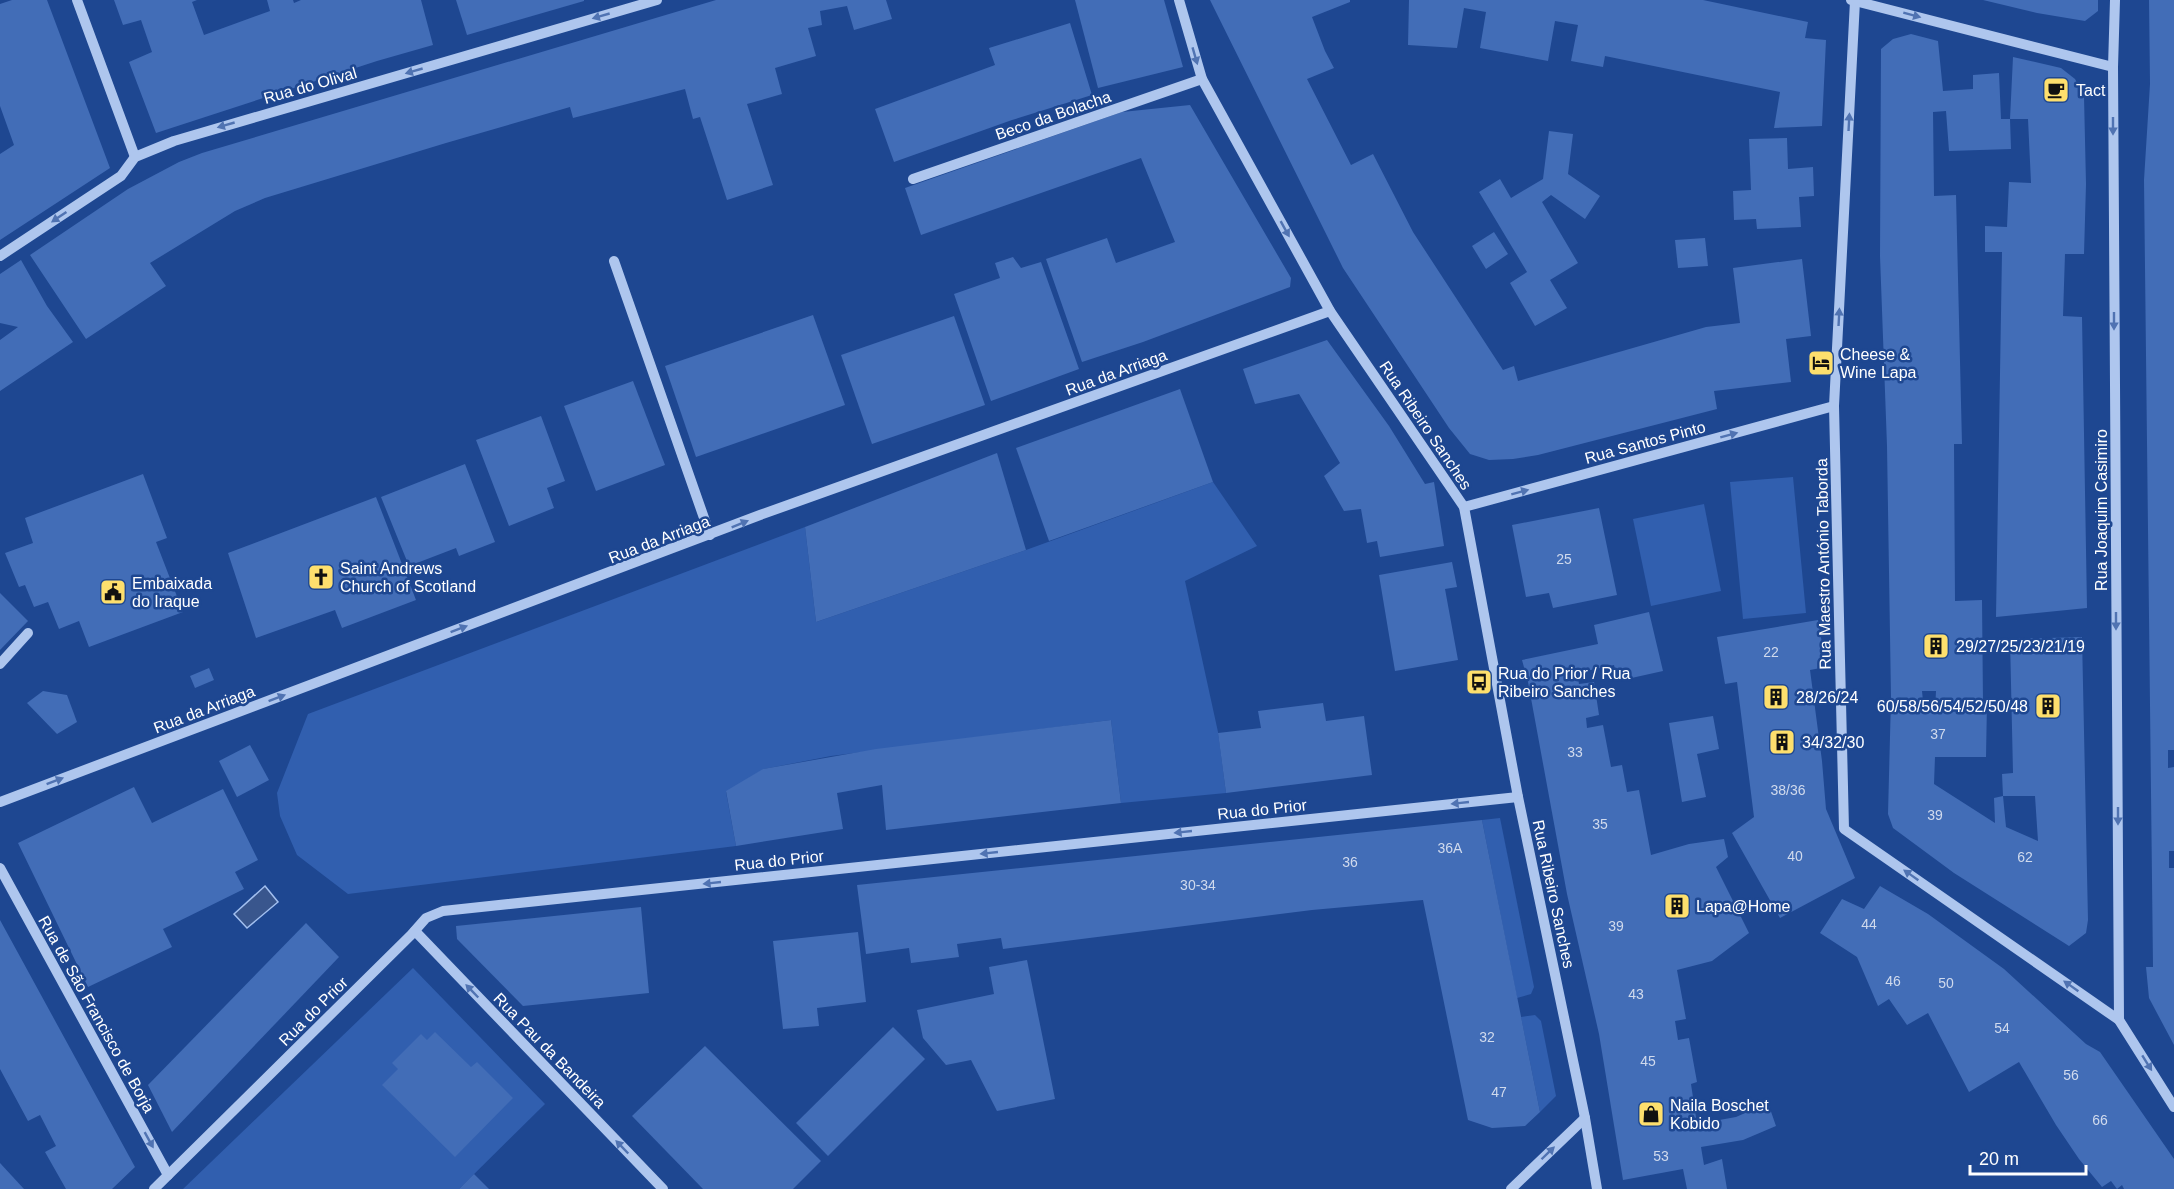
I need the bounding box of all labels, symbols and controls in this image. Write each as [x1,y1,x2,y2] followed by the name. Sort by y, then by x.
[1903,11,1921,21] one-way arrow
[592,12,610,21] one-way arrow
[1191,47,1200,65] one-way arrow
[262,64,359,107] street label: Rua do Olival
[405,67,423,76] one-way arrow
[2041,75,2071,105] cafe icon: Tact
[2076,82,2106,99] place label: Tact
[993,88,1113,143] street label: Beco da Bolacha
[1845,112,1854,131] one-way arrow
[2108,116,2118,135] one-way arrow
[217,121,235,130] one-way arrow
[51,211,67,222] one-way arrow
[1280,221,1290,238] one-way arrow
[1835,307,1844,326] one-way arrow
[2109,311,2119,330] one-way arrow
[1063,346,1169,399] street label: Rua da Arriaga
[1840,346,1917,381] place label: Cheese & Wine Lapa
[1806,348,1836,378] hotel icon: Cheese & Wine Lapa
[1376,358,1475,493] street label: Rua Ribeiro Sanches
[1583,418,1708,467] street label: Rua Santos Pinto
[2093,429,2110,591] street label: Rua Joaquim Casimiro
[1720,430,1738,439] one-way arrow
[1813,458,1834,670] street label: Rua Maestro António Taborda
[1511,487,1529,496] one-way arrow
[606,512,712,567] street label: Rua da Arriaga
[731,518,749,528] one-way arrow
[1556,551,1572,567] house number: 25
[340,560,476,595] place label: Saint Andrews Church of Scotland
[306,562,336,592] church icon: Saint Andrews Church of Scotland
[132,575,212,610] place label: Embaixada do Iraque
[98,577,128,607] public building icon: Embaixada do Iraque
[2111,611,2121,630] one-way arrow
[450,624,468,634] one-way arrow
[1921,631,1951,661] building icon: 29/27/25/23/21/19
[1956,638,2085,655] place label: 29/27/25/23/21/19
[1763,644,1779,660] house number: 22
[1498,665,1631,700] place label: Rua do Prior / Rua Ribeiro Sanches
[1464,667,1494,697] bus stop icon: Rua do Prior / Rua Ribeiro Sanches
[151,682,257,737] street label: Rua da Arriaga
[1761,682,1791,712] building icon: 28/26/24
[1796,689,1858,706] place label: 28/26/24
[2033,691,2063,721] building icon: 60/58/56/54/52/50/48
[268,693,286,702] one-way arrow
[1877,698,2028,715] place label: 60/58/56/54/52/50/48
[1930,726,1946,742] house number: 37
[1767,727,1797,757] building icon: 34/32/30
[1802,734,1864,751] place label: 34/32/30
[1567,744,1583,760] house number: 33
[46,776,64,785] one-way arrow
[1770,782,1806,798] house number: 38/36
[1216,796,1308,823] street label: Rua do Prior
[1451,798,1470,808] one-way arrow
[2113,806,2123,825] one-way arrow
[1927,807,1943,823] house number: 39
[1592,816,1608,832] house number: 35
[1529,818,1578,970] street label: Rua Ribeiro Sanches
[1173,828,1192,837] one-way arrow
[1438,840,1463,856] house number: 36A
[733,847,825,874] street label: Rua do Prior
[979,848,998,858] one-way arrow
[1787,848,1803,864] house number: 40
[2017,849,2033,865] house number: 62
[1342,854,1358,870] house number: 36
[1903,869,1919,881] one-way arrow
[1180,877,1216,893] house number: 30-34
[702,878,721,888] one-way arrow
[1662,891,1692,921] building icon: Lapa@Home
[1696,898,1791,915] place label: Lapa@Home
[35,913,158,1116] street label: Rua de São Francisco de Borja
[1861,916,1877,932] house number: 44
[1608,918,1624,934] house number: 39
[276,973,352,1049] street label: Rua do Prior
[1885,973,1901,989] house number: 46
[1938,975,1954,991] house number: 50
[2063,981,2079,992] one-way arrow
[466,984,480,998] one-way arrow
[1628,986,1644,1002] house number: 43
[490,989,609,1111] street label: Rua Pau da Bandeira
[1994,1020,2010,1036] house number: 54
[1479,1029,1495,1045] house number: 32
[1640,1053,1656,1069] house number: 45
[2141,1055,2152,1072] one-way arrow
[2063,1067,2079,1083] house number: 56
[1491,1084,1507,1100] house number: 47
[1670,1097,1769,1132] place label: Naila Boschet Kobido
[1636,1099,1666,1129] shop icon: Naila Boschet Kobido
[2092,1112,2108,1128] house number: 66
[144,1132,154,1149] one-way arrow
[1970,1138,2086,1176] scale bar
[615,1139,629,1154] one-way arrow
[1541,1147,1555,1161] one-way arrow
[1653,1148,1669,1164] house number: 53
[1979,1149,2019,1169] text: 20 m

